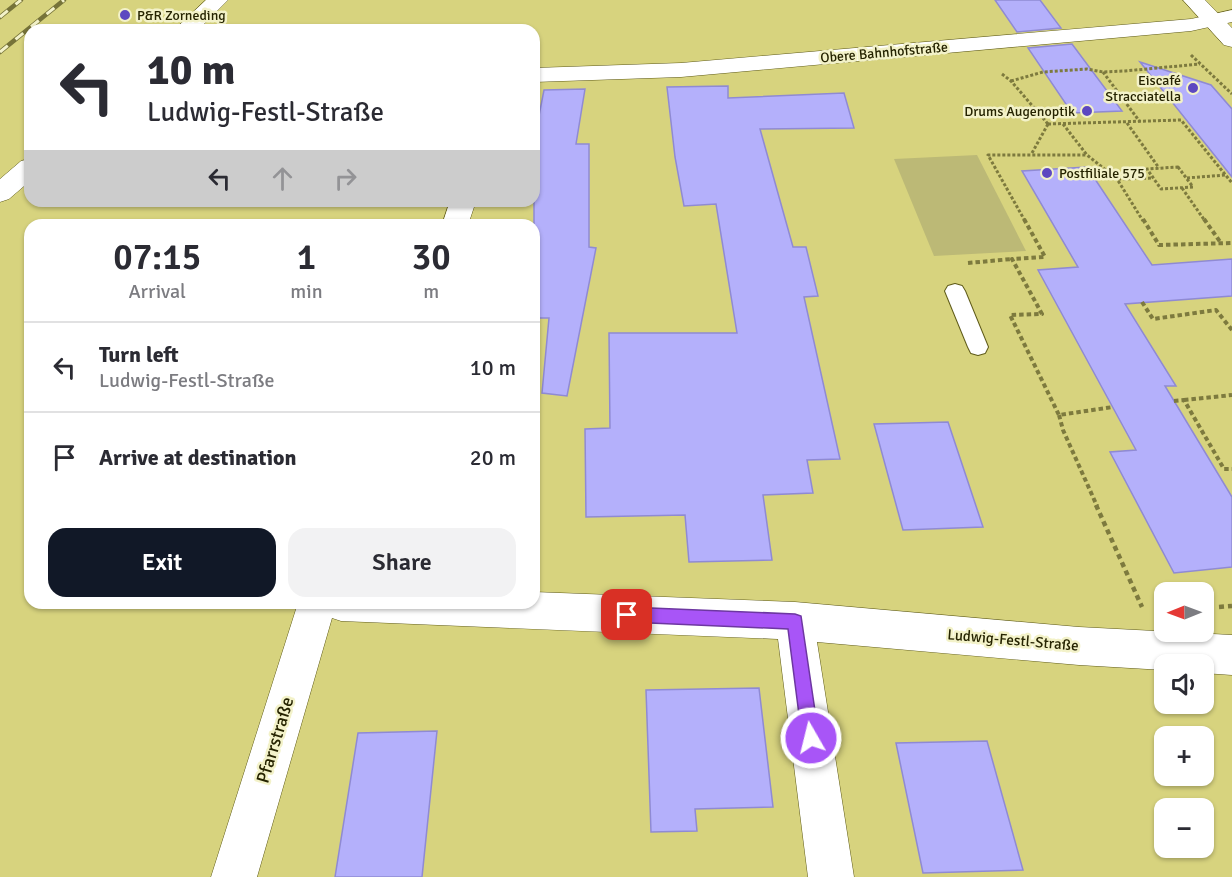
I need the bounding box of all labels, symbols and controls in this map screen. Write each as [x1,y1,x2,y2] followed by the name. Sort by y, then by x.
[137,7,226,24] place label: P&R Zorneding
[118,8,132,22] marker: P&R Zorneding
[820,38,948,67] street label: Obere Bahnhofstraße
[147,45,236,96] text: 10 m
[48,48,126,126] icon: left
[1105,72,1181,105] place label: Eiscafé Stracciatella
[1186,81,1200,95] marker: Eiscafé Stracciatella
[147,96,384,129] text: Ludwig-Festl-Straße
[964,103,1075,120] place label: Drums Augenoptik
[1080,104,1094,118] marker: Drums Augenoptik
[203,162,236,195] icon: left
[266,162,299,195] icon: ahead
[329,162,362,195] icon: right
[1059,165,1145,182] place label: Postfiliale 575
[1040,166,1054,180] marker: Postfiliale 575
[113,235,201,280] text: 07:15
[297,235,316,280] text: 1
[412,235,451,280] text: 30
[128,279,186,304] text: Arrival
[290,279,323,304] text: min
[423,279,439,304] text: m
[99,341,179,368] text: Turn left
[48,351,81,384] icon: left
[470,354,516,381] text: 10 m
[99,368,275,393] text: Ludwig-Festl-Straße
[48,441,81,474] icon: arrive
[99,444,296,471] text: Arrive at destination
[470,444,516,471] text: 20 m
[48,528,276,597] button: Exit
[288,528,516,597] button: Share
[1154,582,1214,642] north arrow
[1154,582,1214,858] map controls
[601,589,652,640] pin
[610,598,643,631] icon: arrive
[947,625,1079,655] street label: Ludwig-Festl-Straße
[1154,654,1214,714] button: sound
[251,694,299,786] street label: Pfarrstraße
[779,706,843,770] position arrow
[1154,726,1214,786] button: +
[1154,798,1214,858] button: −

